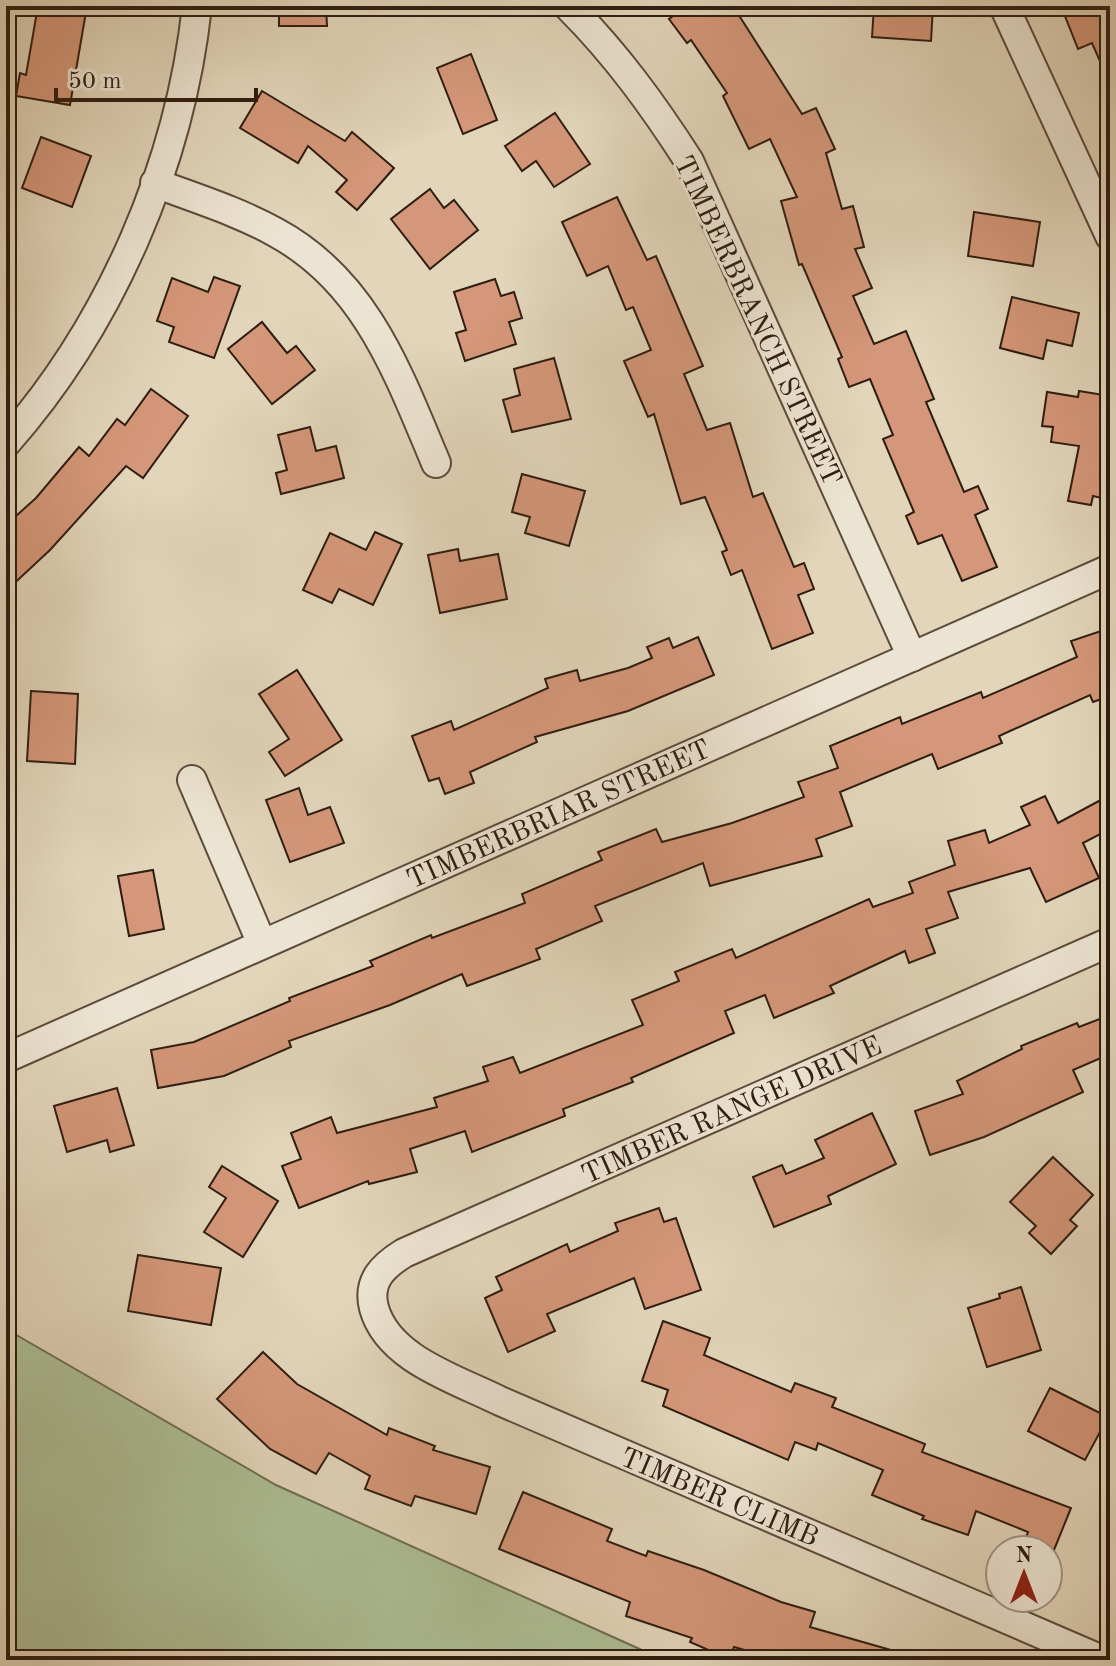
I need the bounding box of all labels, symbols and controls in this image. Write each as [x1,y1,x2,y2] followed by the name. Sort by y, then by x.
[56,52,256,102] scale bar
[68,70,122,94] text: 50 m
[667,152,845,490] street label: TIMBERBRANCH STREET
[403,736,715,895] street label: TIMBERBRIAR STREET
[578,1033,886,1191] street label: TIMBER RANGE DRIVE
[616,1444,822,1553] street label: TIMBER CLIMB
[984,1534,1064,1614] north arrow
[1016,1545,1033,1567] text: N

